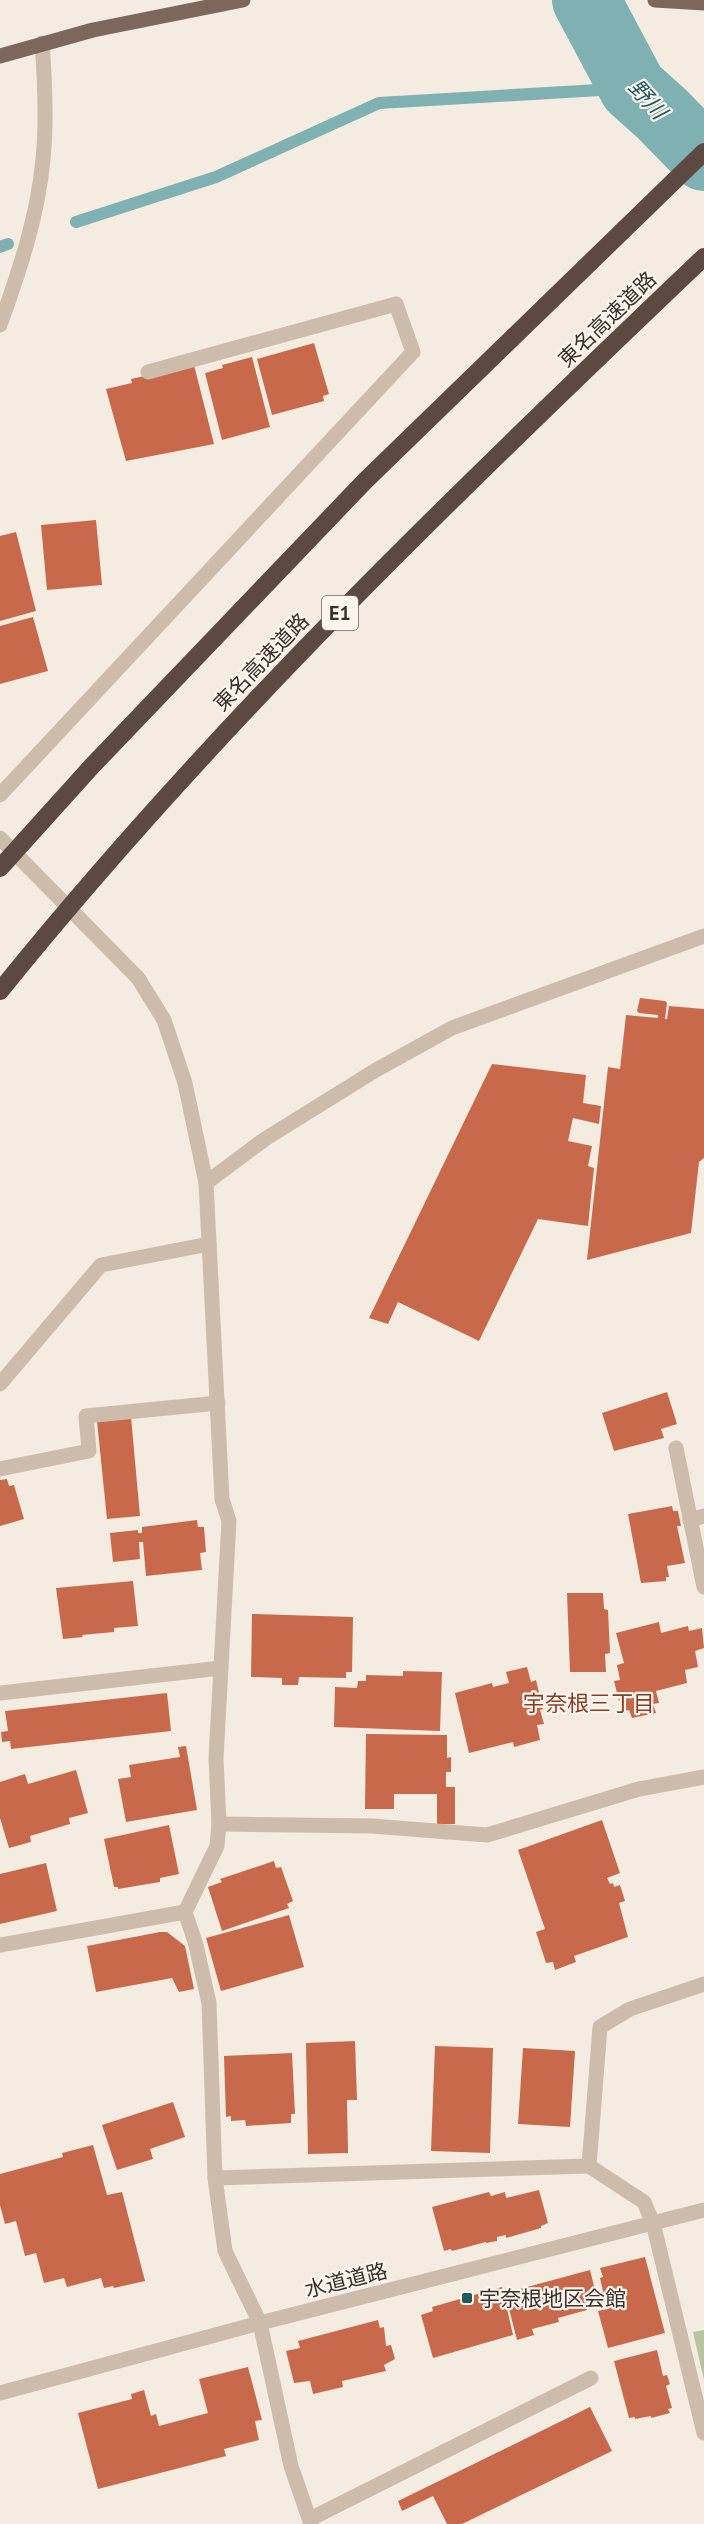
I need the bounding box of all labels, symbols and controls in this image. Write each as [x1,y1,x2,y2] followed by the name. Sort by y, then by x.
[623,73,674,126] water label: 野川
[552,266,662,372] street label: 東名高速道路
[322,596,358,630] road number: E1
[208,607,314,717] street label: 東名高速道路
[523,1689,655,1717] district label: 宇奈根三丁目
[302,2257,390,2303] street label: 水道道路
[479,2285,626,2312] place label: 宇奈根地区会館
[460,2291,474,2305] marker: 宇奈根地区会館

